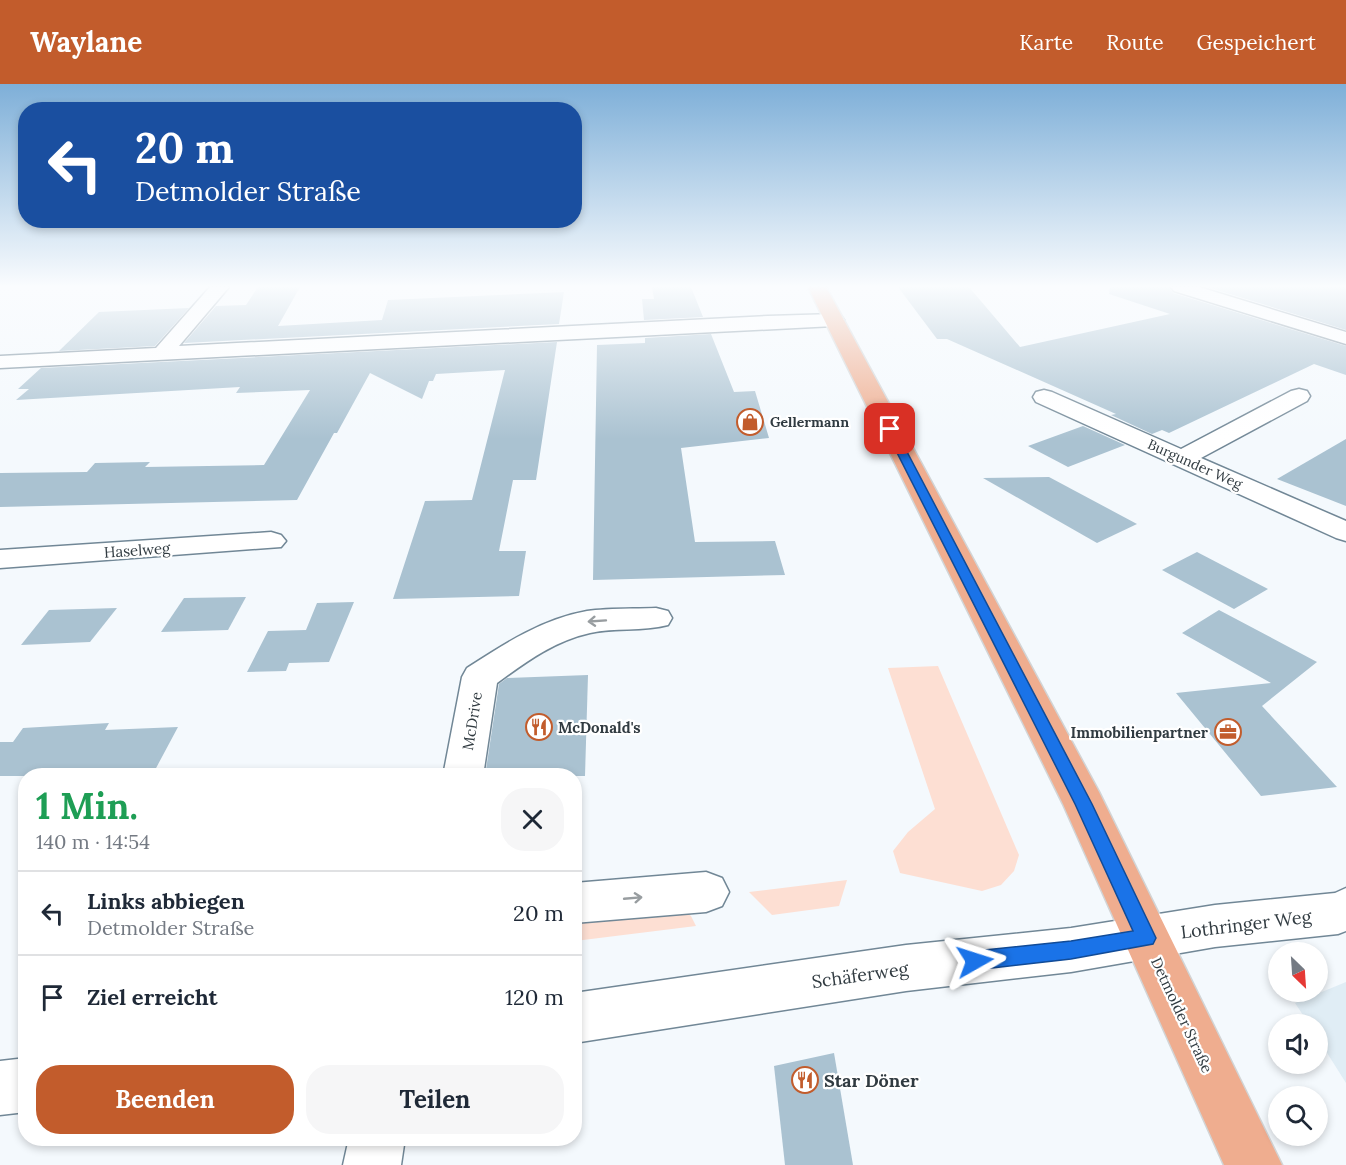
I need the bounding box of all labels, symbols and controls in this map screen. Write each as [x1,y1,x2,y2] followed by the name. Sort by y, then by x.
[30,24,142,60] text: Waylane
[1019,29,1073,56] text: Karte
[1106,29,1164,56] text: Route
[1197,29,1316,56] text: Gespeichert
[135,121,234,175] text: 20 m
[36,126,114,204] icon: left
[135,174,361,208] text: Detmolder Straße
[864,403,915,454] pin
[735,407,765,437] shop icon: Gellermann
[873,412,906,445] icon: arrive
[770,413,849,431] place label: Gellermann
[1145,435,1245,493] street label: Burgunder Weg
[103,538,172,562] street label: Haselweg
[588,616,608,627] one-way arrow
[458,690,486,752] street label: McDrive
[524,712,554,742] restaurant icon: McDonald's
[1213,717,1243,747] office icon: Immobilienpartner
[558,718,641,737] place label: McDonald's
[1071,723,1209,742] place label: Immobilienpartner
[36,783,138,829] text: 1 Min.
[501,788,564,851] button: close
[36,829,150,854] text: 140 m · 14:54
[87,887,245,915] text: Links abbiegen
[622,892,642,903] one-way arrow
[36,897,69,930] icon: left
[513,899,564,927] text: 20 m
[1179,904,1314,943] street label: Lothringer Weg
[87,915,254,940] text: Detmolder Straße
[943,929,1007,993] position arrow
[1268,942,1328,1002] north arrow
[1268,942,1328,1146] map controls
[1147,954,1217,1076] street label: Detmolder Straße
[810,957,911,993] street label: Schäferweg
[36,981,69,1014] icon: arrive
[87,983,218,1011] text: Ziel erreicht
[505,983,564,1011] text: 120 m
[1268,1014,1328,1074] button: sound
[36,1065,294,1134] button: Beenden
[306,1065,564,1134] button: Teilen
[790,1065,820,1095] restaurant icon: Star Döner
[824,1069,919,1092] place label: Star Döner
[1268,1086,1328,1146] button: search

